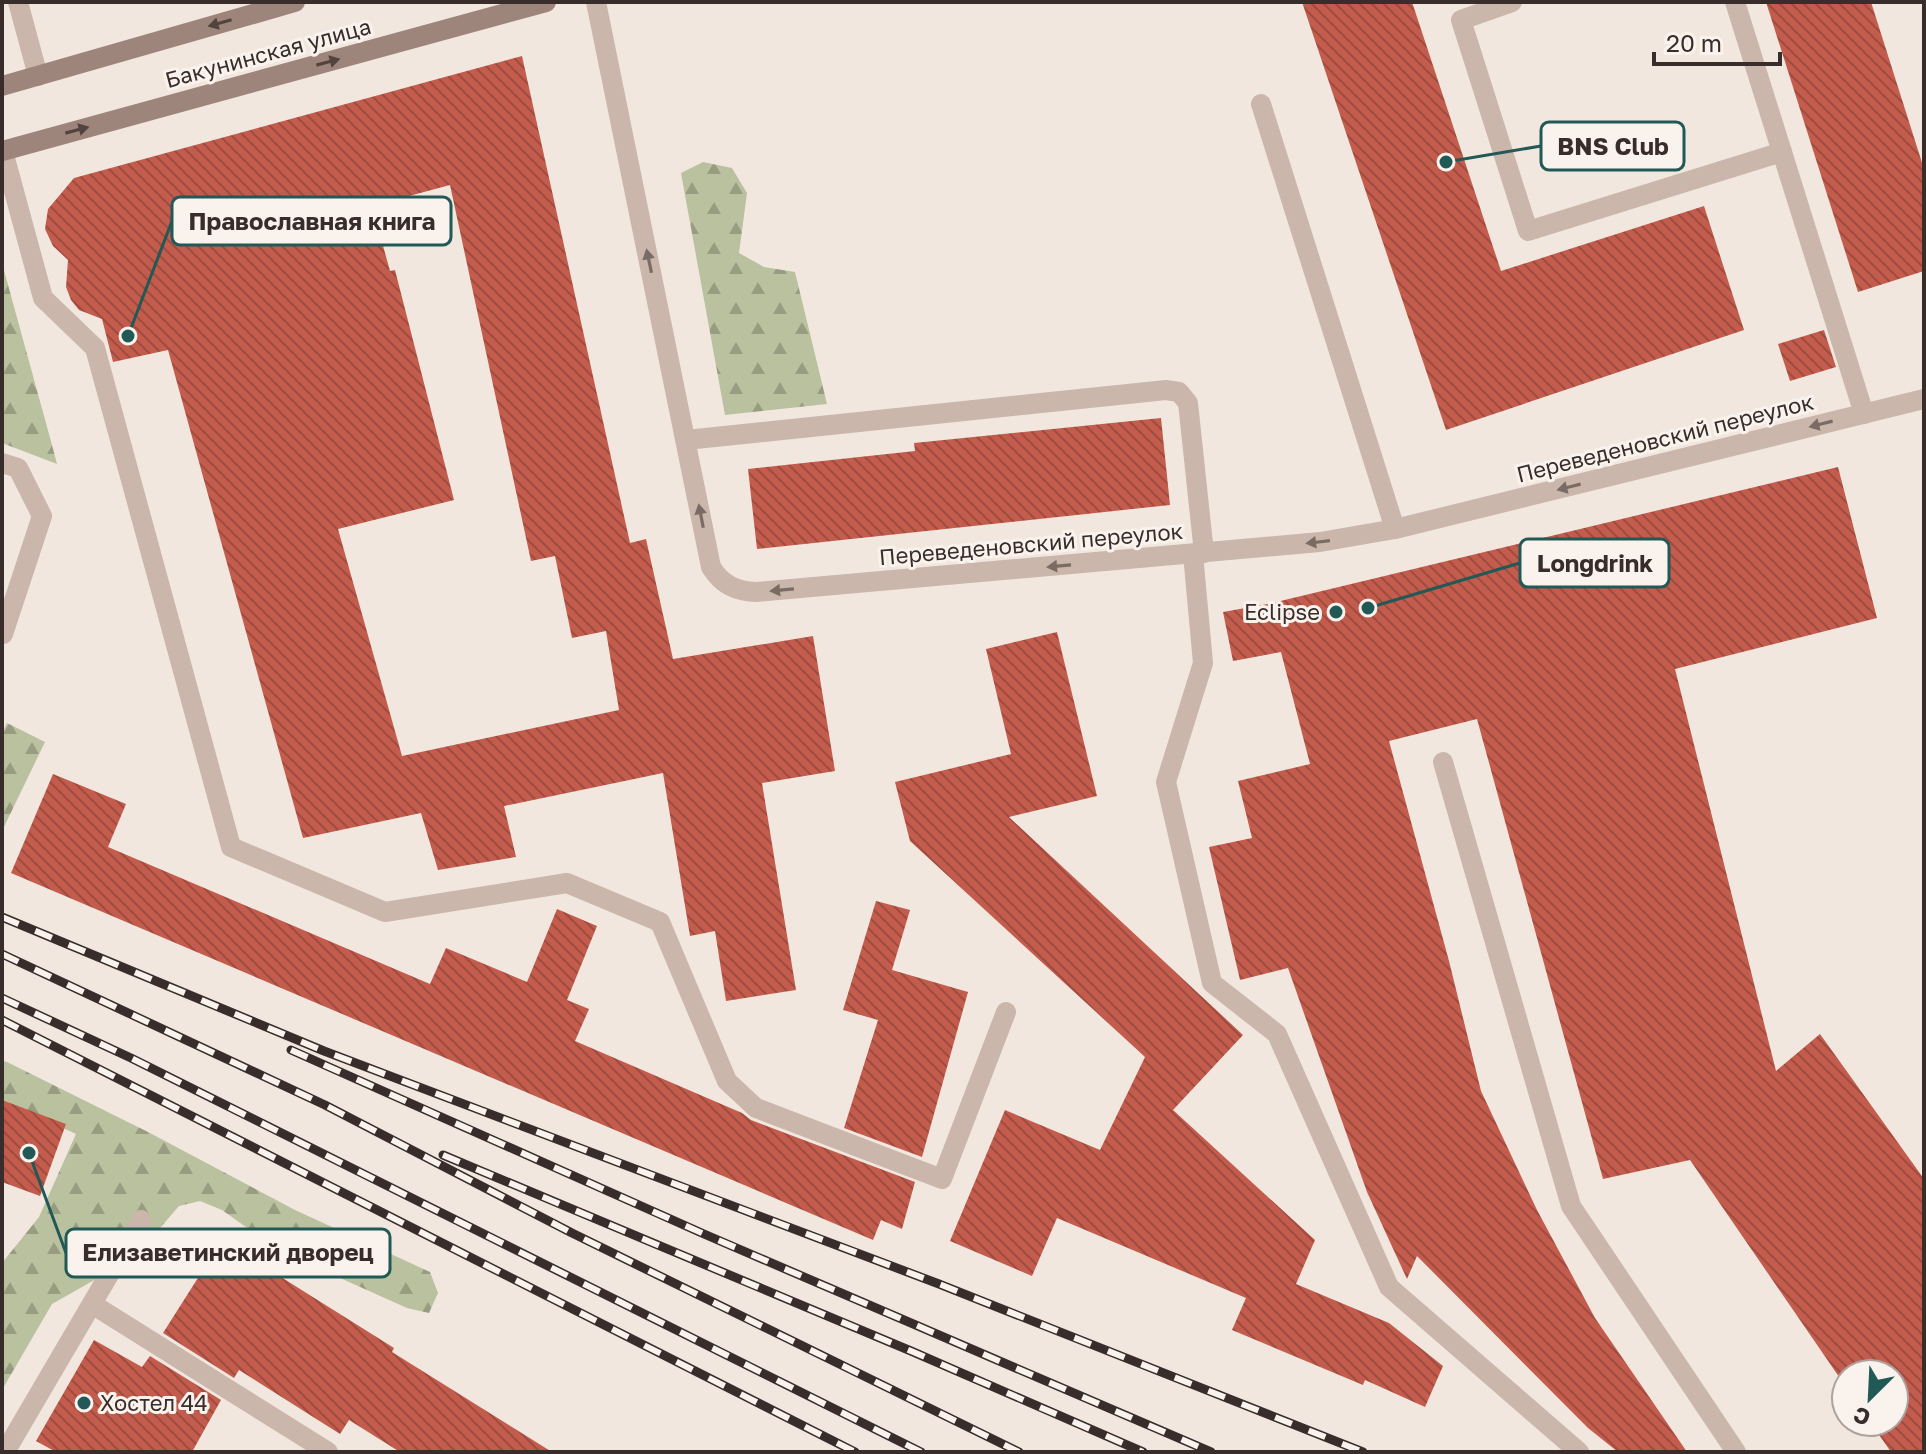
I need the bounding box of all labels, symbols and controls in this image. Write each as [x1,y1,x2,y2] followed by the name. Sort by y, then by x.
[162,12,374,93] street label: Бакунинская улица
[1654,16,1780,66] scale bar
[208,18,233,30] one-way arrow
[1666,28,1722,57] text: 20 m
[315,55,340,67] one-way arrow
[1541,122,1684,170] callout: BNS Club
[66,123,90,136] one-way arrow
[1557,131,1669,160] text: BNS Club
[172,197,451,245] callout: Православная книга
[188,206,436,235] text: Православная книга
[642,248,655,273] one-way arrow
[1514,387,1816,488] street label: Переведеновский переулок
[1809,419,1834,431] one-way arrow
[1556,481,1581,493] one-way arrow
[694,503,707,528] one-way arrow
[878,517,1184,570] street label: Переведеновский переулок
[1305,536,1330,549] one-way arrow
[1520,539,1669,587] callout: Longdrink
[1537,548,1653,577] text: Longdrink
[1046,559,1071,572] one-way arrow
[769,584,794,597] one-way arrow
[1244,598,1320,625] place label: Eclipse
[1327,603,1345,621] marker: Eclipse
[66,1229,390,1277] callout: Елизаветинский дворец
[82,1237,374,1266] text: Елизаветинский дворец
[1830,1358,1910,1438] north arrow
[100,1389,208,1416] place label: Хостел 44
[75,1394,93,1412] marker: Хостел 44
[1849,1401,1874,1432] text: С

